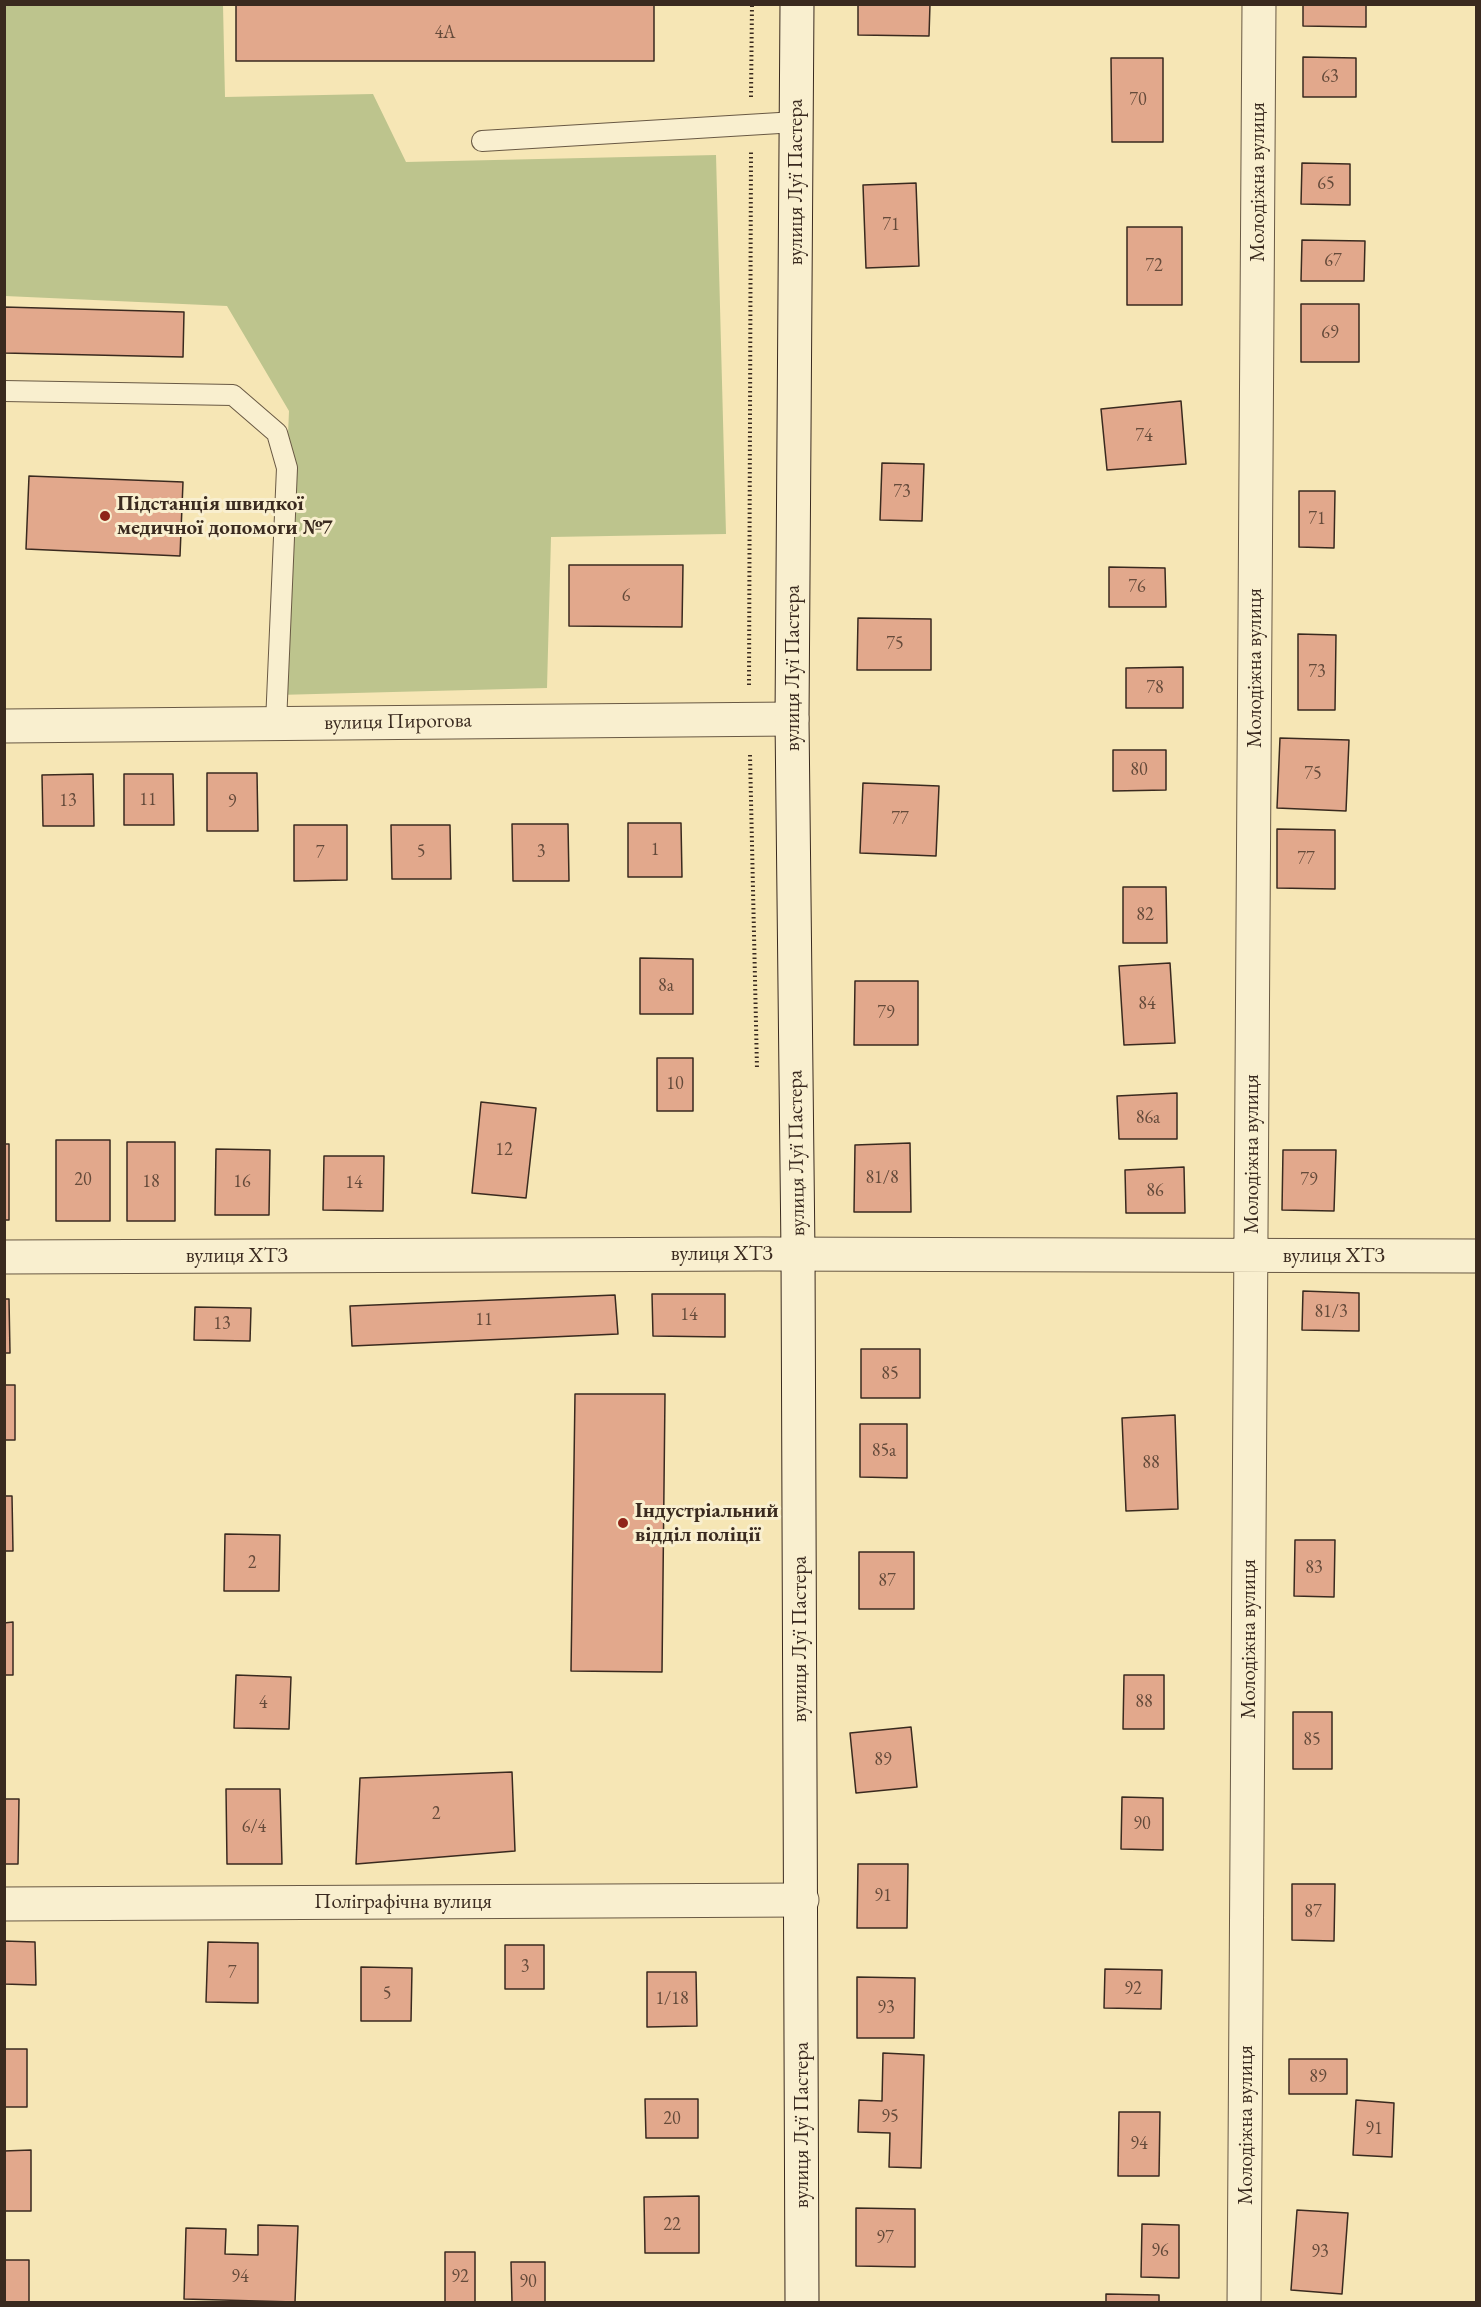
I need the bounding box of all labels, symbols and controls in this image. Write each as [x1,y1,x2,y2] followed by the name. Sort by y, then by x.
[434,22,456,44] house number: 4А
[1321,66,1339,88] house number: 63
[1129,89,1147,111] house number: 70
[783,99,809,265] street label: вулиця Луї Пастера
[1245,102,1271,262] street label: Молодіжна вулиця
[1317,173,1335,195] house number: 65
[882,214,900,236] house number: 71
[1324,250,1342,272] house number: 67
[1145,255,1163,277] house number: 72
[1321,322,1339,344] house number: 69
[1135,425,1153,447] house number: 74
[893,481,911,503] house number: 73
[117,491,333,541] place label: Підстанція швидкої медичної допомоги №7
[1308,508,1326,530] house number: 71
[98,509,112,523] marker: Підстанція швидкої медичної допомоги №7
[1128,576,1146,598] house number: 76
[622,585,630,607] house number: 6
[780,585,806,751] street label: вулиця Луї Пастера
[1242,588,1268,748] street label: Молодіжна вулиця
[886,633,904,655] house number: 75
[1308,661,1326,683] house number: 73
[1146,677,1164,699] house number: 78
[324,708,472,736] street label: вулиця Пирогова
[1130,759,1148,781] house number: 80
[1304,763,1322,785] house number: 75
[139,789,157,811] house number: 11
[59,790,77,812] house number: 13
[228,791,236,813] house number: 9
[891,808,909,830] house number: 77
[651,839,659,861] house number: 1
[417,841,425,863] house number: 5
[537,841,545,863] house number: 3
[316,842,324,864] house number: 7
[1297,848,1315,870] house number: 77
[1136,904,1154,926] house number: 82
[658,975,674,997] house number: 8а
[1138,993,1156,1015] house number: 84
[877,1002,895,1024] house number: 79
[783,1070,811,1236] street label: вулиця Луї Пастера
[666,1073,684,1095] house number: 10
[1239,1074,1265,1234] street label: Молодіжна вулиця
[1136,1107,1160,1129] house number: 86а
[495,1139,513,1161] house number: 12
[865,1167,899,1189] house number: 81/8
[74,1169,92,1191] house number: 20
[1300,1169,1318,1191] house number: 79
[142,1171,160,1193] house number: 18
[233,1171,251,1193] house number: 16
[345,1172,363,1194] house number: 14
[1146,1180,1164,1202] house number: 86
[671,1241,773,1267] street label: вулиця ХТЗ
[186,1243,288,1269] street label: вулиця ХТЗ
[1283,1243,1385,1269] street label: вулиця ХТЗ
[1314,1301,1348,1323] house number: 81/3
[680,1304,698,1326] house number: 14
[475,1309,493,1331] house number: 11
[213,1313,231,1335] house number: 13
[881,1363,899,1385] house number: 85
[872,1440,896,1462] house number: 85а
[1142,1452,1160,1474] house number: 88
[635,1498,779,1548] place label: Індустріальний відділ поліції
[616,1516,630,1530] marker: Індустріальний відділ поліції
[248,1552,256,1574] house number: 2
[787,1556,813,1722] street label: вулиця Луї Пастера
[1305,1557,1323,1579] house number: 83
[1236,1559,1262,1719] street label: Молодіжна вулиця
[878,1570,896,1592] house number: 87
[1135,1691,1153,1713] house number: 88
[259,1692,267,1714] house number: 4
[1303,1729,1321,1751] house number: 85
[874,1749,892,1771] house number: 89
[432,1803,440,1825] house number: 2
[1133,1813,1151,1835] house number: 90
[242,1816,266,1838] house number: 6/4
[874,1885,892,1907] house number: 91
[314,1889,492,1915] street label: Поліграфічна вулиця
[1304,1901,1322,1923] house number: 87
[521,1956,529,1978] house number: 3
[228,1962,236,1984] house number: 7
[1124,1978,1142,2000] house number: 92
[383,1983,391,2005] house number: 5
[655,1988,689,2010] house number: 1/18
[877,1997,895,2019] house number: 93
[789,2042,815,2208] street label: вулиця Луї Пастера
[1233,2045,1259,2205] street label: Молодіжна вулиця
[1309,2066,1327,2088] house number: 89
[881,2106,899,2128] house number: 95
[663,2108,681,2130] house number: 20
[1365,2118,1383,2140] house number: 91
[1130,2133,1148,2155] house number: 94
[663,2214,681,2236] house number: 22
[876,2227,894,2249] house number: 97
[1151,2240,1169,2262] house number: 96
[1311,2241,1329,2263] house number: 93
[231,2266,249,2288] house number: 94
[451,2266,469,2288] house number: 92
[519,2271,537,2293] house number: 90

